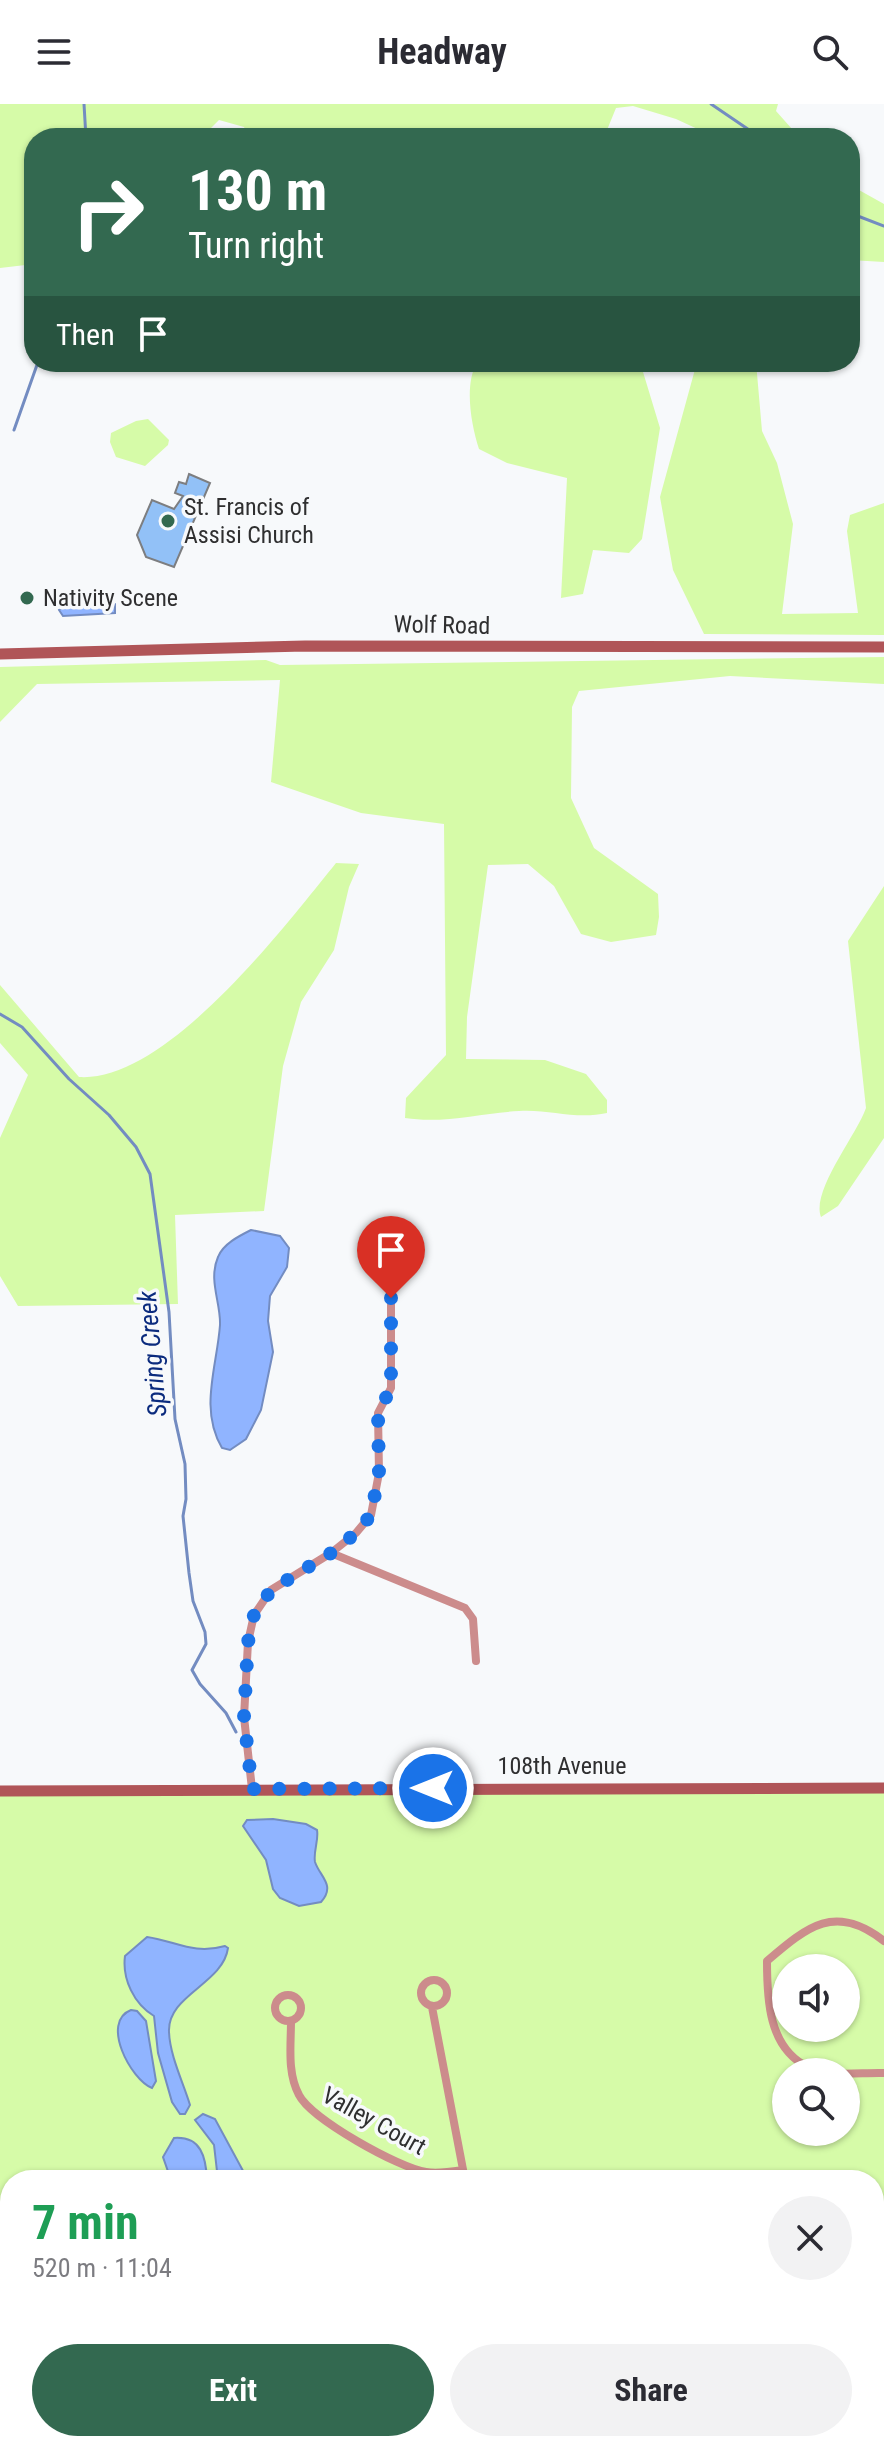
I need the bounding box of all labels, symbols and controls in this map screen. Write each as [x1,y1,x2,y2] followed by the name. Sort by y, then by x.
[32,30,76,74] icon: menu
[808,30,852,74] icon: search
[377,31,507,73] text: Headway
[188,158,327,224] text: 130 m
[56,160,160,264] icon: right
[188,225,324,267] text: Turn right
[131,312,175,356] icon: arrive
[56,317,115,352] text: Then
[184,493,314,549] place label: St. Francis of Assisi Church
[159,512,177,530] marker: St. Francis of Assisi Church
[43,584,178,612] place label: Nativity Scene
[18,589,36,607] marker: Nativity Scene
[393,610,491,640] street label: Wolf Road
[357,1216,425,1298] pin
[369,1228,413,1272] icon: arrive
[131,1289,172,1418] water label: Spring Creek
[391,1746,475,1830] position arrow
[498,1752,626,1780] street label: 108th Avenue
[772,1954,860,2146] map controls
[772,1954,860,2042] button: sound
[772,2058,860,2146] button: search
[317,2081,431,2161] street label: Valley Court
[32,2194,139,2251] text: 7 min
[768,2196,852,2280] button: close
[32,2253,172,2283] text: 520 m · 11:04
[32,2344,434,2436] button: Exit
[450,2344,852,2436] button: Share

